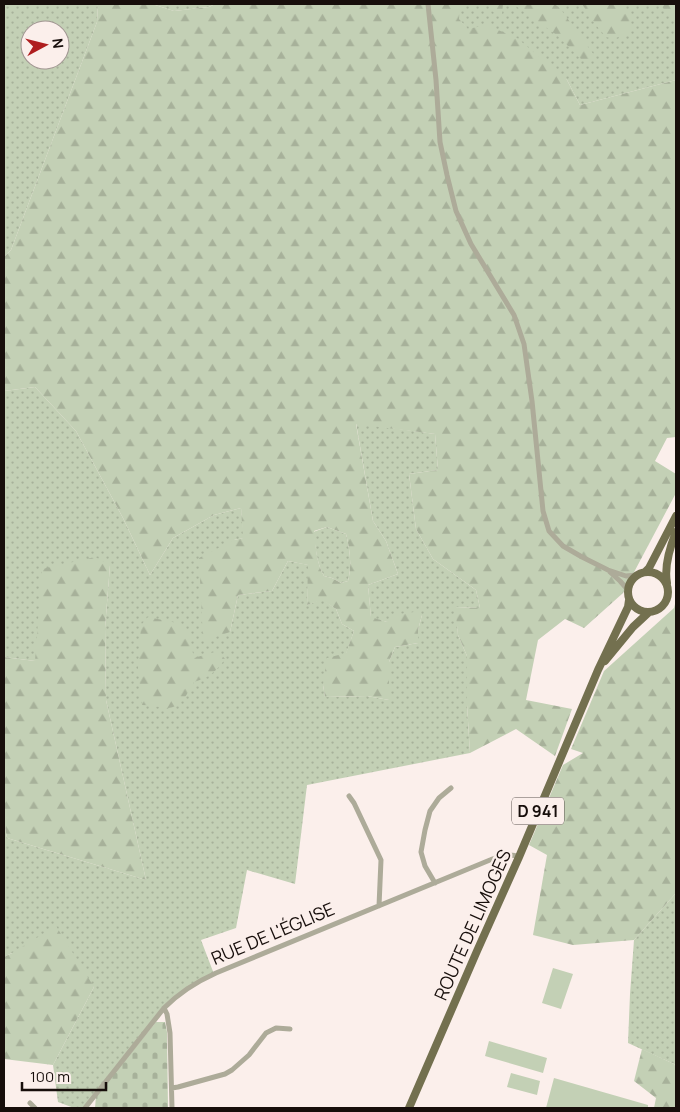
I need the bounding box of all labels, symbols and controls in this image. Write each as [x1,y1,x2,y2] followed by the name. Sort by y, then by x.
[20,20,70,70] north arrow
[48,37,68,50] text: N
[512,798,564,824] road number: D 941
[428,845,516,1004] street label: ROUTE DE LIMOGES
[207,896,338,970] street label: RUE DE L'ÉGLISE
[22,1060,106,1092] scale bar
[30,1066,70,1087] text: 100 m

